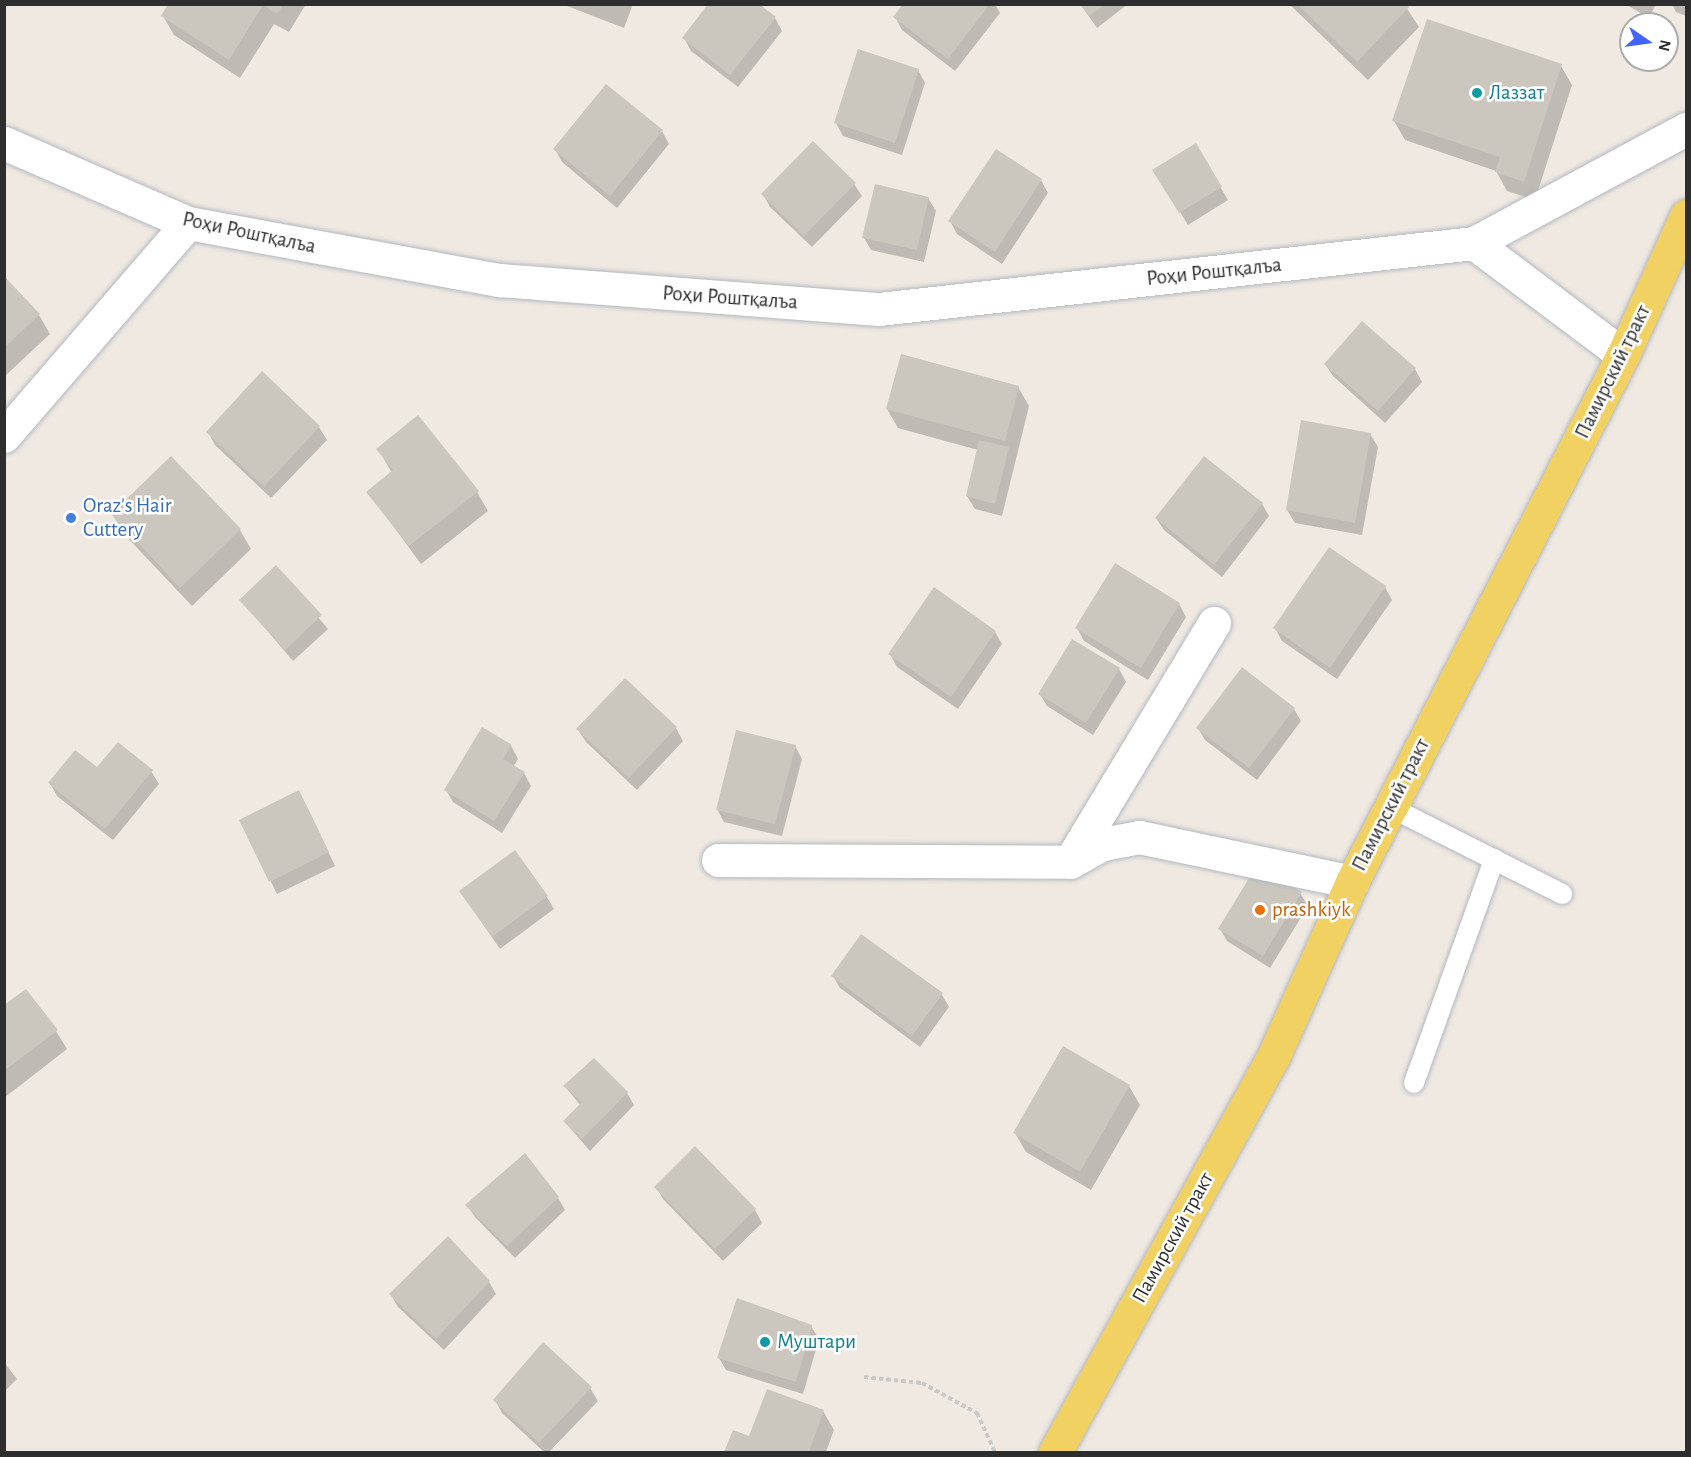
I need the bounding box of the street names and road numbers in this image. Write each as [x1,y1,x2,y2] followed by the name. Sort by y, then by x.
[180,207,318,259] street label: Роҳи Роштқалъа
[1145,252,1283,292] street label: Роҳи Роштқалъа
[661,281,799,315] street label: Роҳи Роштқалъа
[1570,301,1656,443] street label: Памирский тракт
[1347,734,1435,876] street label: Памирский тракт
[1127,1168,1219,1308] street label: Памирский тракт

